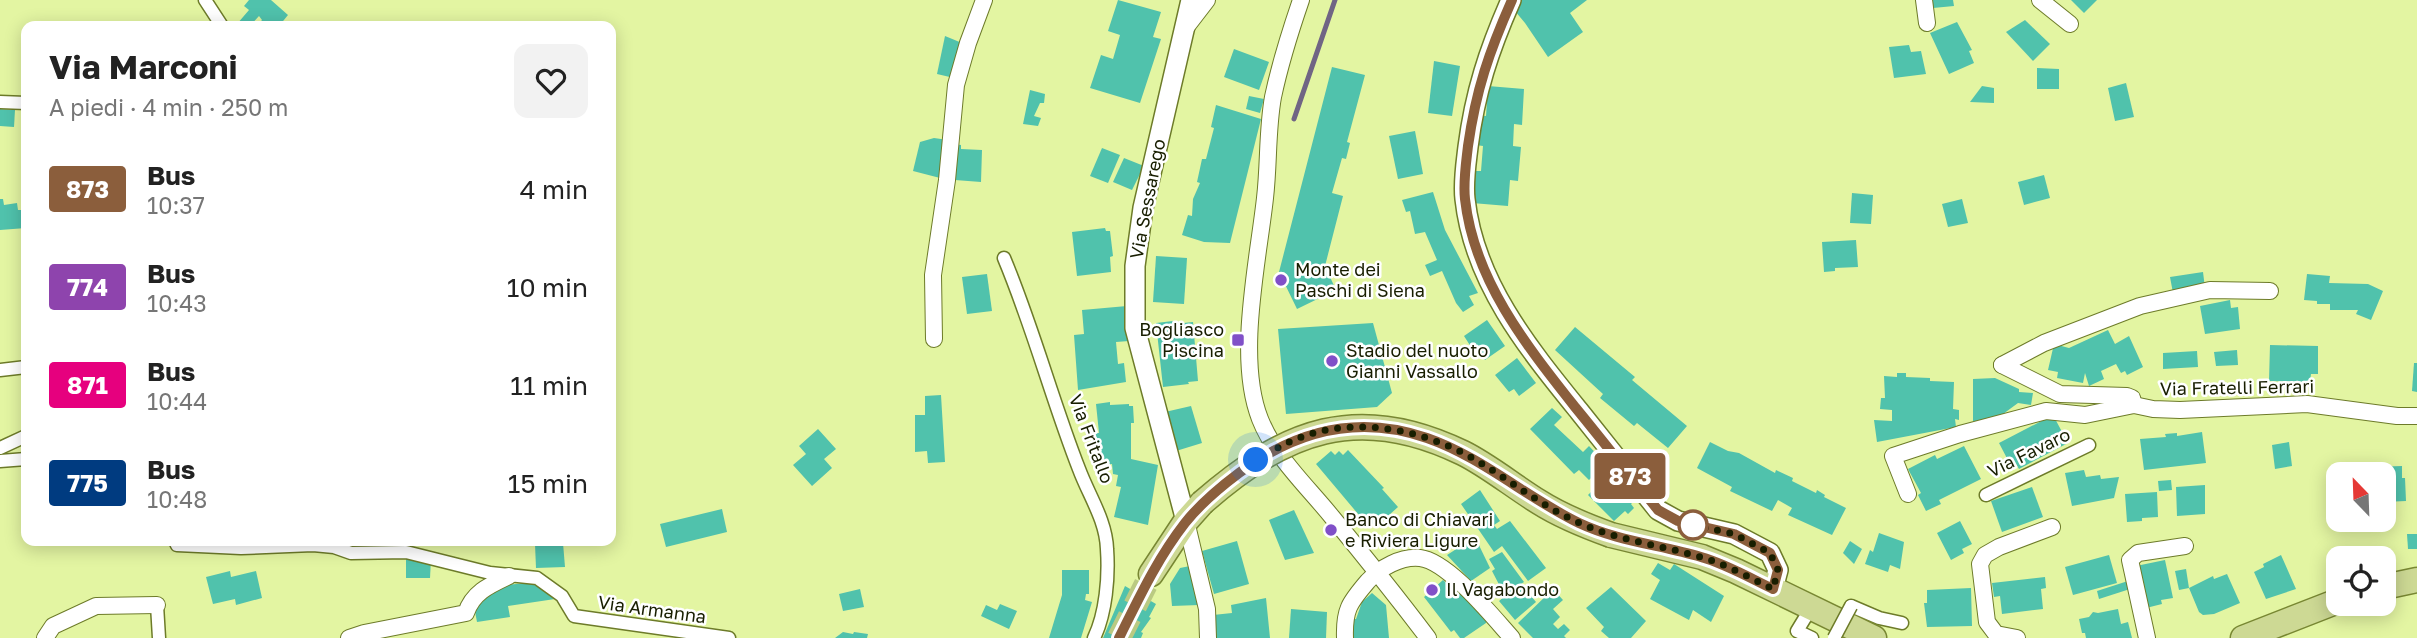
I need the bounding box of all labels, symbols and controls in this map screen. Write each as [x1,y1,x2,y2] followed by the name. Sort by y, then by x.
[514,44,588,118] button: heart
[49,47,238,86] text: Via Marconi
[49,93,288,121] text: A piedi · 4 min · 250 m
[1125,137,1169,261] street label: Via Sessarego
[147,160,195,191] text: Bus
[66,174,109,203] text: 873
[520,174,588,205] text: 4 min
[147,191,205,219] text: 10:37
[147,258,195,289] text: Bus
[1295,258,1425,301] place label: Monte dei Paschi di Siena
[67,272,108,301] text: 774
[507,272,588,303] text: 10 min
[1273,272,1289,288] marker: Monte dei Paschi di Siena
[147,289,207,317] text: 10:43
[1139,318,1224,361] place label: Bogliasco Piscina
[1230,332,1246,348] marker: Bogliasco Piscina
[1346,339,1488,382] place label: Stadio del nuoto Gianni Vassallo
[1324,353,1340,369] marker: Stadio del nuoto Gianni Vassallo
[147,356,195,387] text: Bus
[67,370,108,399] text: 871
[510,370,588,401] text: 11 min
[2160,375,2314,399] street label: Via Fratelli Ferrari
[147,387,207,415] text: 10:44
[1065,391,1119,486] street label: Via Fritallo
[1984,423,2073,482] street label: Via Favaro
[1238,442,1273,477] your location
[1590,453,1670,499] line badge: 873
[147,454,195,485] text: Bus
[1608,461,1652,490] text: 873
[2326,462,2396,532] north arrow
[2326,462,2396,616] map controls
[67,468,108,497] text: 775
[508,468,588,499] text: 15 min
[147,485,207,513] text: 10:48
[1345,508,1493,551] place label: Banco di Chiavari e Riviera Ligure
[1678,510,1708,540] unlabelled marker
[1323,522,1339,538] marker: Banco di Chiavari e Riviera Ligure
[2326,546,2396,616] button: locate
[1446,578,1559,600] place label: Il Vagabondo
[1424,582,1440,598] marker: Il Vagabondo
[597,591,708,627] street label: Via Armanna

